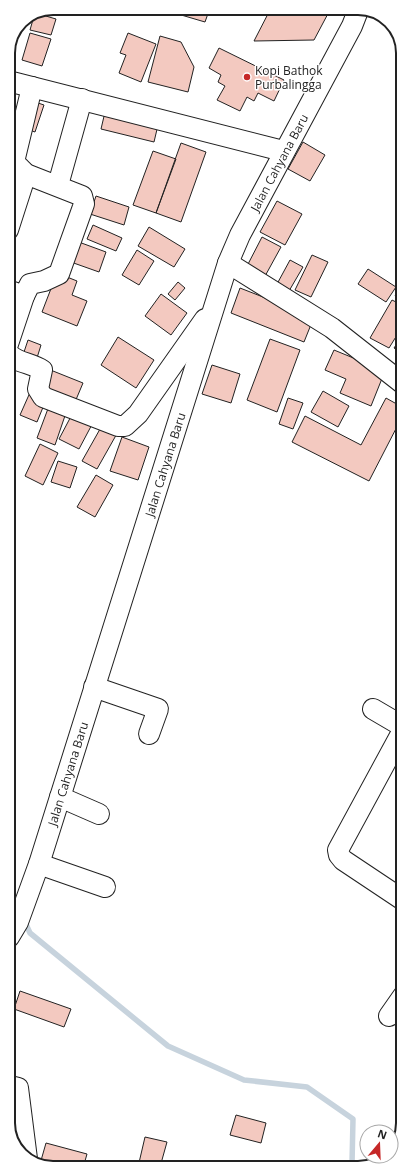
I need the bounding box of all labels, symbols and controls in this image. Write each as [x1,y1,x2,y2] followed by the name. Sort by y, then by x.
[255,62,323,93] place label: Kopi Bathok Purbalingga
[242,72,252,82] marker: Kopi Bathok Purbalingga
[245,111,312,215] street label: Jalan Cahyana Baru
[140,410,189,520] street label: Jalan Cahyana Baru
[43,719,92,829] street label: Jalan Cahyana Baru
[359,1124,399,1164] north arrow
[376,1126,389,1143] text: N

